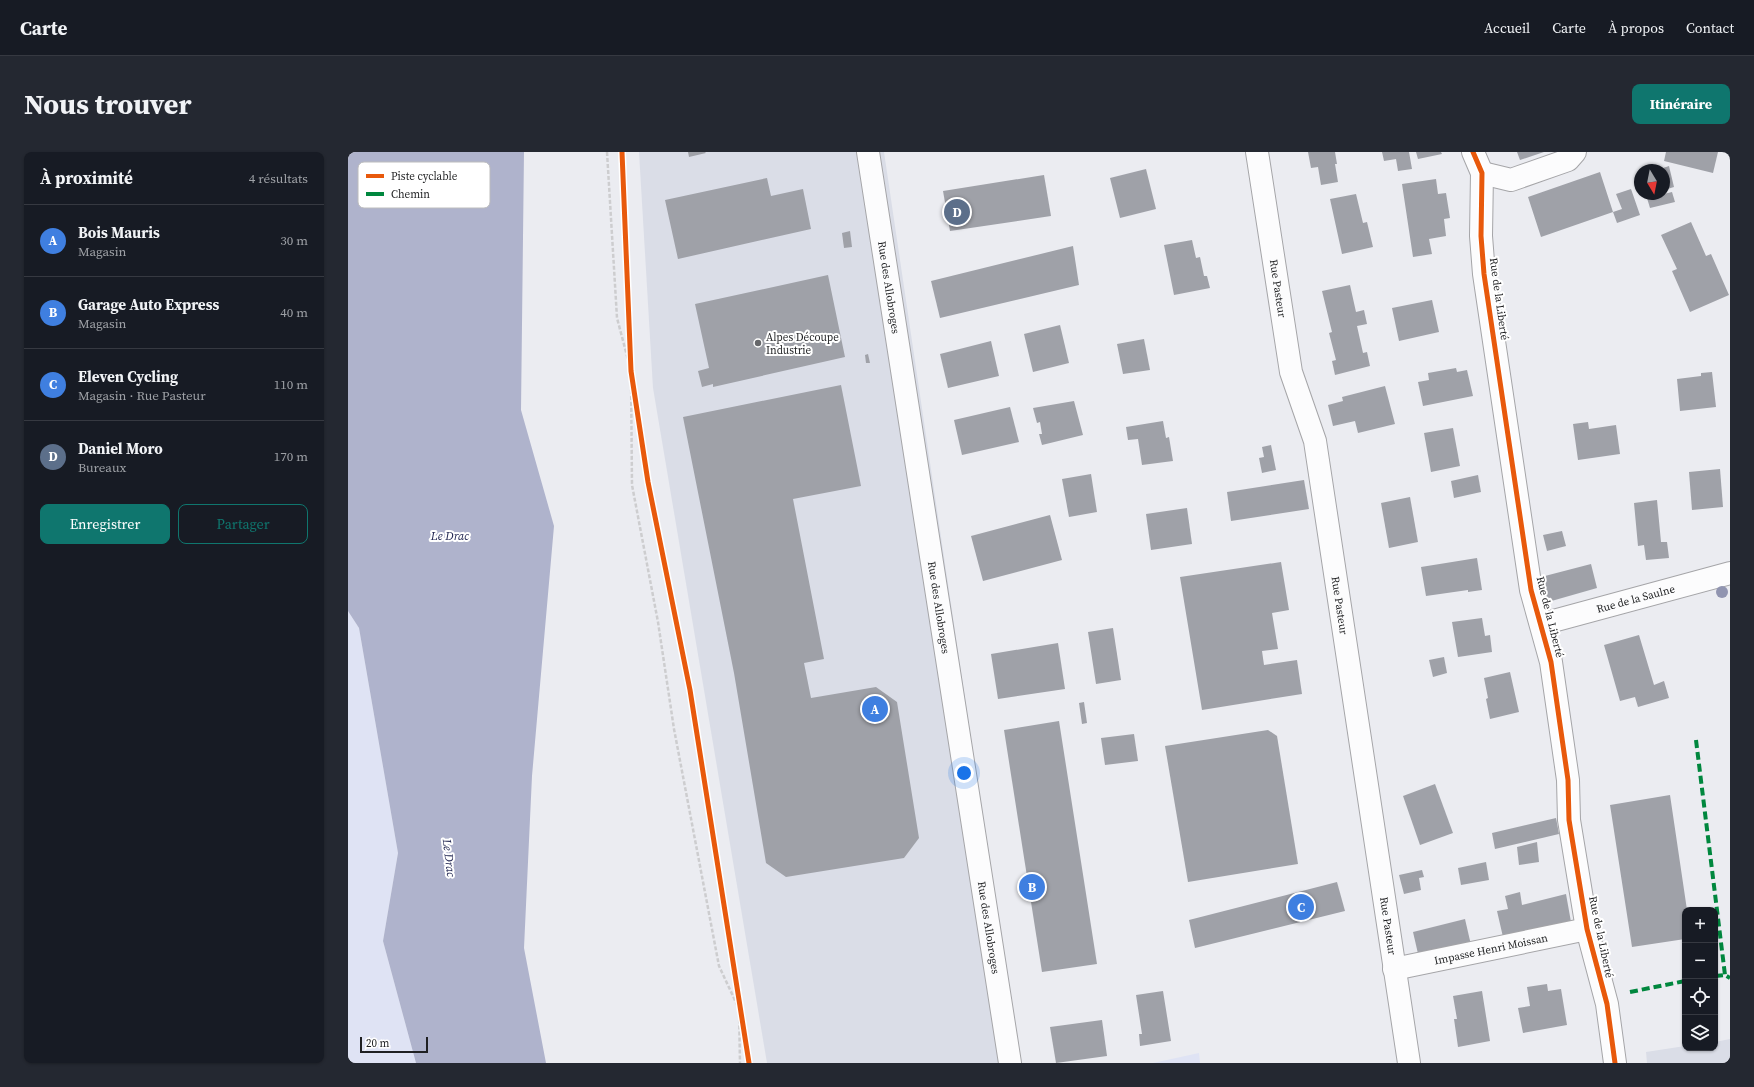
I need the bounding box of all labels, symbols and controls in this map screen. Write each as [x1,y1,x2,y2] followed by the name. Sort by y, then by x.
[20,15,67,41] text: Carte
[1484,18,1530,38] text: Accueil
[1552,18,1586,38] text: Carte
[1608,18,1664,38] text: À propos
[1686,18,1734,38] text: Contact
[1632,84,1730,124] button: Itinéraire
[24,85,191,123] text: Nous trouver
[358,162,490,208] legend
[1634,164,1670,200] north arrow
[40,166,133,190] text: À proximité
[391,169,458,184] text: Piste cyclable
[249,170,308,187] text: 4 résultats
[391,187,430,202] text: Chemin
[944,197,970,227] pin: D
[78,222,160,243] text: Bois Mauris
[49,232,57,249] text: A
[280,232,308,249] text: 30 m
[874,240,904,335] street label: Rue des Allobroges
[78,243,126,260] text: Magasin
[1486,257,1512,342] street label: Rue de la Liberté
[1266,258,1290,319] street label: Rue Pasteur
[78,294,219,315] text: Garage Auto Express
[49,304,57,321] text: B
[280,304,308,321] text: 40 m
[78,315,126,332] text: Magasin
[766,330,839,358] place label: Alpes Découpe Industrie
[753,338,763,348] marker: Alpes Découpe Industrie
[78,366,178,387] text: Eleven Cycling
[49,376,57,393] text: C
[274,376,308,393] text: 110 m
[78,387,206,404] text: Magasin · Rue Pasteur
[78,438,163,459] text: Daniel Moro
[48,448,58,465] text: D
[274,448,308,465] text: 170 m
[78,459,126,476] text: Bureaux
[40,504,170,544] button: Enregistrer
[178,504,308,544] button: Partager
[430,528,469,544] water label: Le Drac
[924,560,954,655] street label: Rue des Allobroges
[1328,575,1352,636] street label: Rue Pasteur
[1533,575,1567,660] street label: Rue de la Liberté
[1595,581,1677,616] street label: Rue de la Saulne
[862,694,888,724] pin: A
[954,763,974,783] your location
[439,837,459,878] water label: Le Drac
[1019,872,1045,902] pin: B
[974,880,1004,975] street label: Rue des Allobroges
[1288,892,1314,922] pin: C
[1585,895,1617,980] street label: Rue de la Liberté
[1376,896,1400,956] street label: Rue Pasteur
[1682,907,1718,1051] map controls
[1682,907,1718,943] button: +
[1433,930,1549,968] street label: Impasse Henri Moissan
[1682,943,1718,979] button: −
[1682,979,1718,1015] button: locate
[1682,1015,1718,1051] button: layers
[360,1035,428,1054] scale bar
[366,1036,389,1051] text: 20 m

